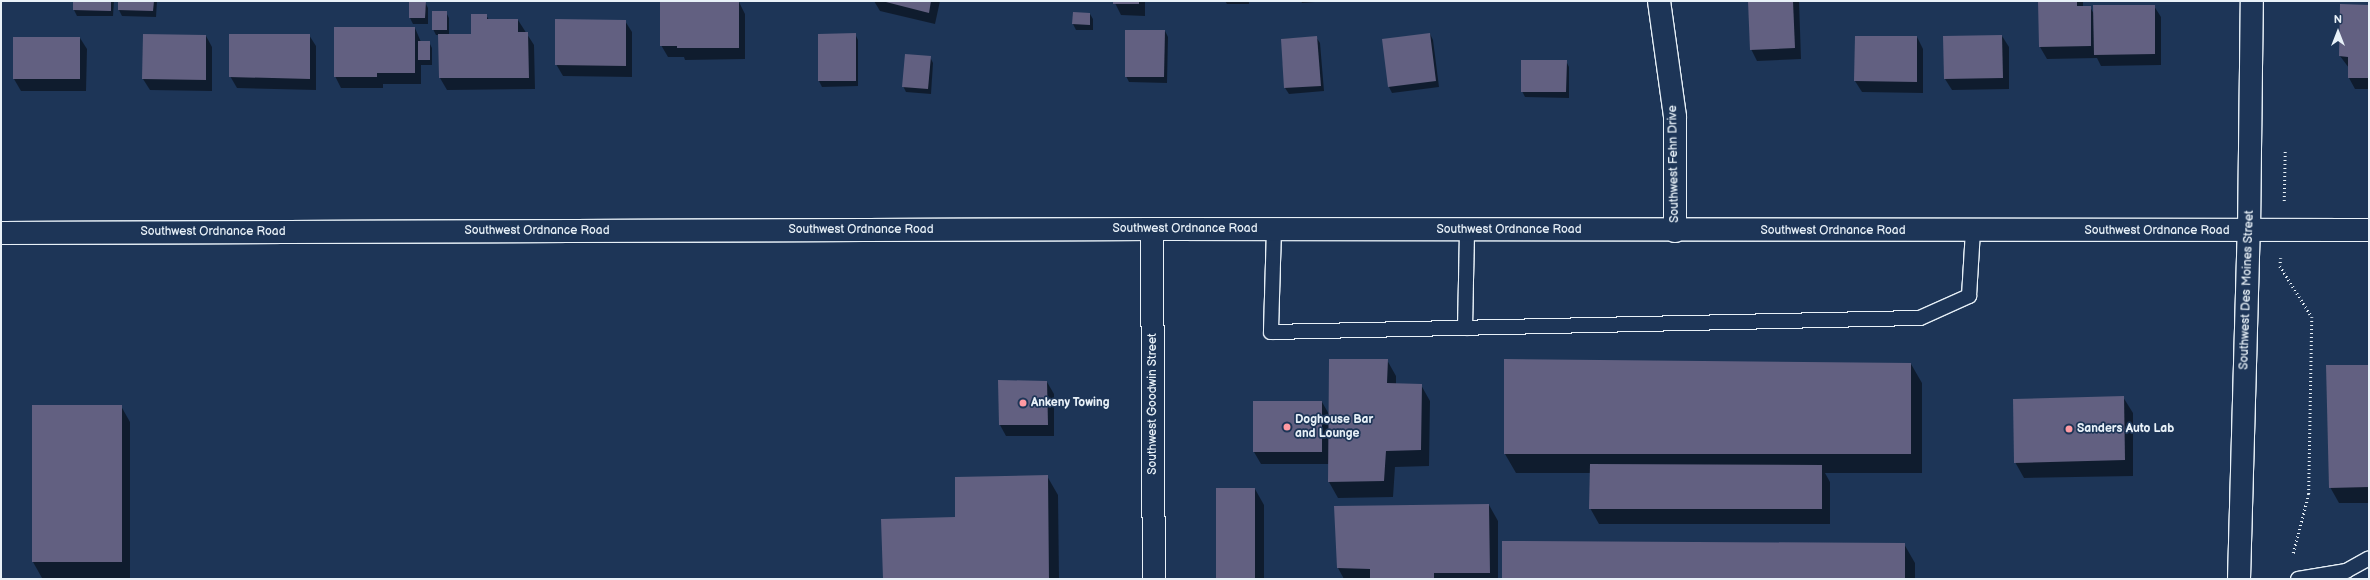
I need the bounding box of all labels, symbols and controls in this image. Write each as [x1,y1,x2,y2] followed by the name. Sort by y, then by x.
[2318,12,2358,52] north arrow
[2334,13,2342,26] text: N
[1666,105,1682,223] street label: Southwest Fehn Drive
[2237,210,2257,370] street label: Southwest Des Moines Street
[1112,222,1258,236] street label: Southwest Ordnance Road
[788,223,934,237] street label: Southwest Ordnance Road
[1436,223,1582,237] street label: Southwest Ordnance Road
[464,224,610,238] street label: Southwest Ordnance Road
[1760,224,1906,238] street label: Southwest Ordnance Road
[2084,224,2230,238] street label: Southwest Ordnance Road
[140,225,286,239] street label: Southwest Ordnance Road
[1146,333,1160,475] street label: Southwest Goodwin Street
[1031,396,1110,410] place label: Ankeny Towing
[1018,398,1028,408] marker: Ankeny Towing
[1295,413,1373,441] place label: Doghouse Bar and Lounge
[1282,422,1292,432] marker: Doghouse Bar and Lounge
[2077,422,2174,436] place label: Sanders Auto Lab
[2064,424,2074,434] marker: Sanders Auto Lab

